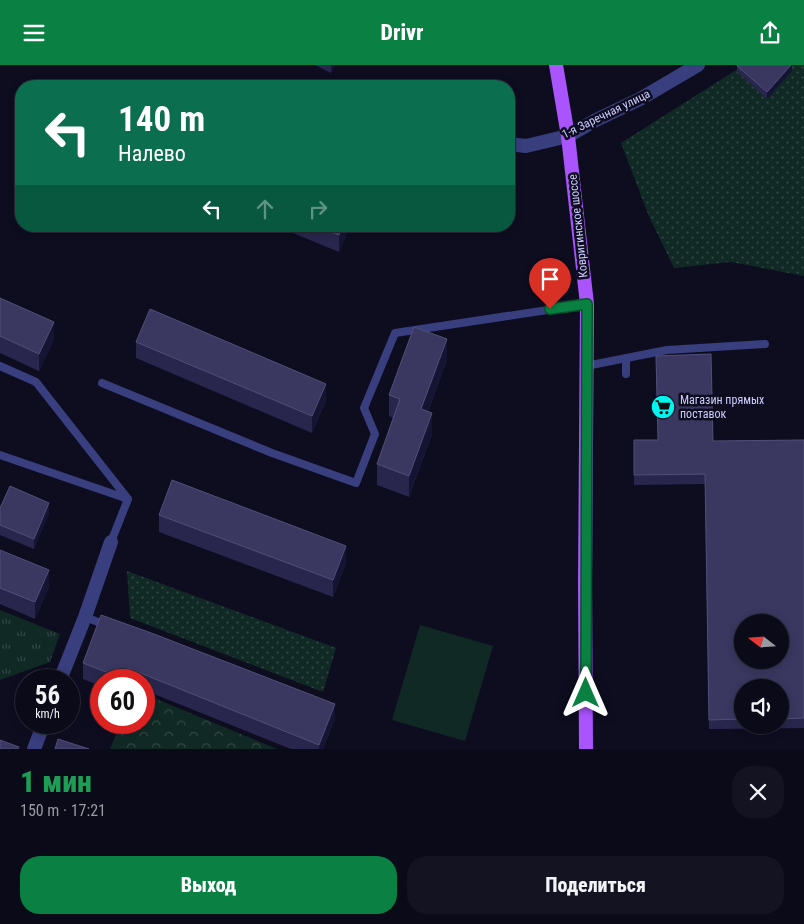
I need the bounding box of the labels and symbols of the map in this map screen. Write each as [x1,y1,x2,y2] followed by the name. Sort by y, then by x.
[560,87,652,141] street label: 1-я Заречная улица
[566,173,590,279] street label: Ковригинское шоссе
[529,258,571,309] pin
[680,393,764,421] place label: Магазин прямых поставок
[650,394,676,420] supermarket icon: Магазин прямых поставок
[734,614,789,669] north arrow
[559,666,611,718] position arrow
[90,669,155,734] speed limit sign: 60

